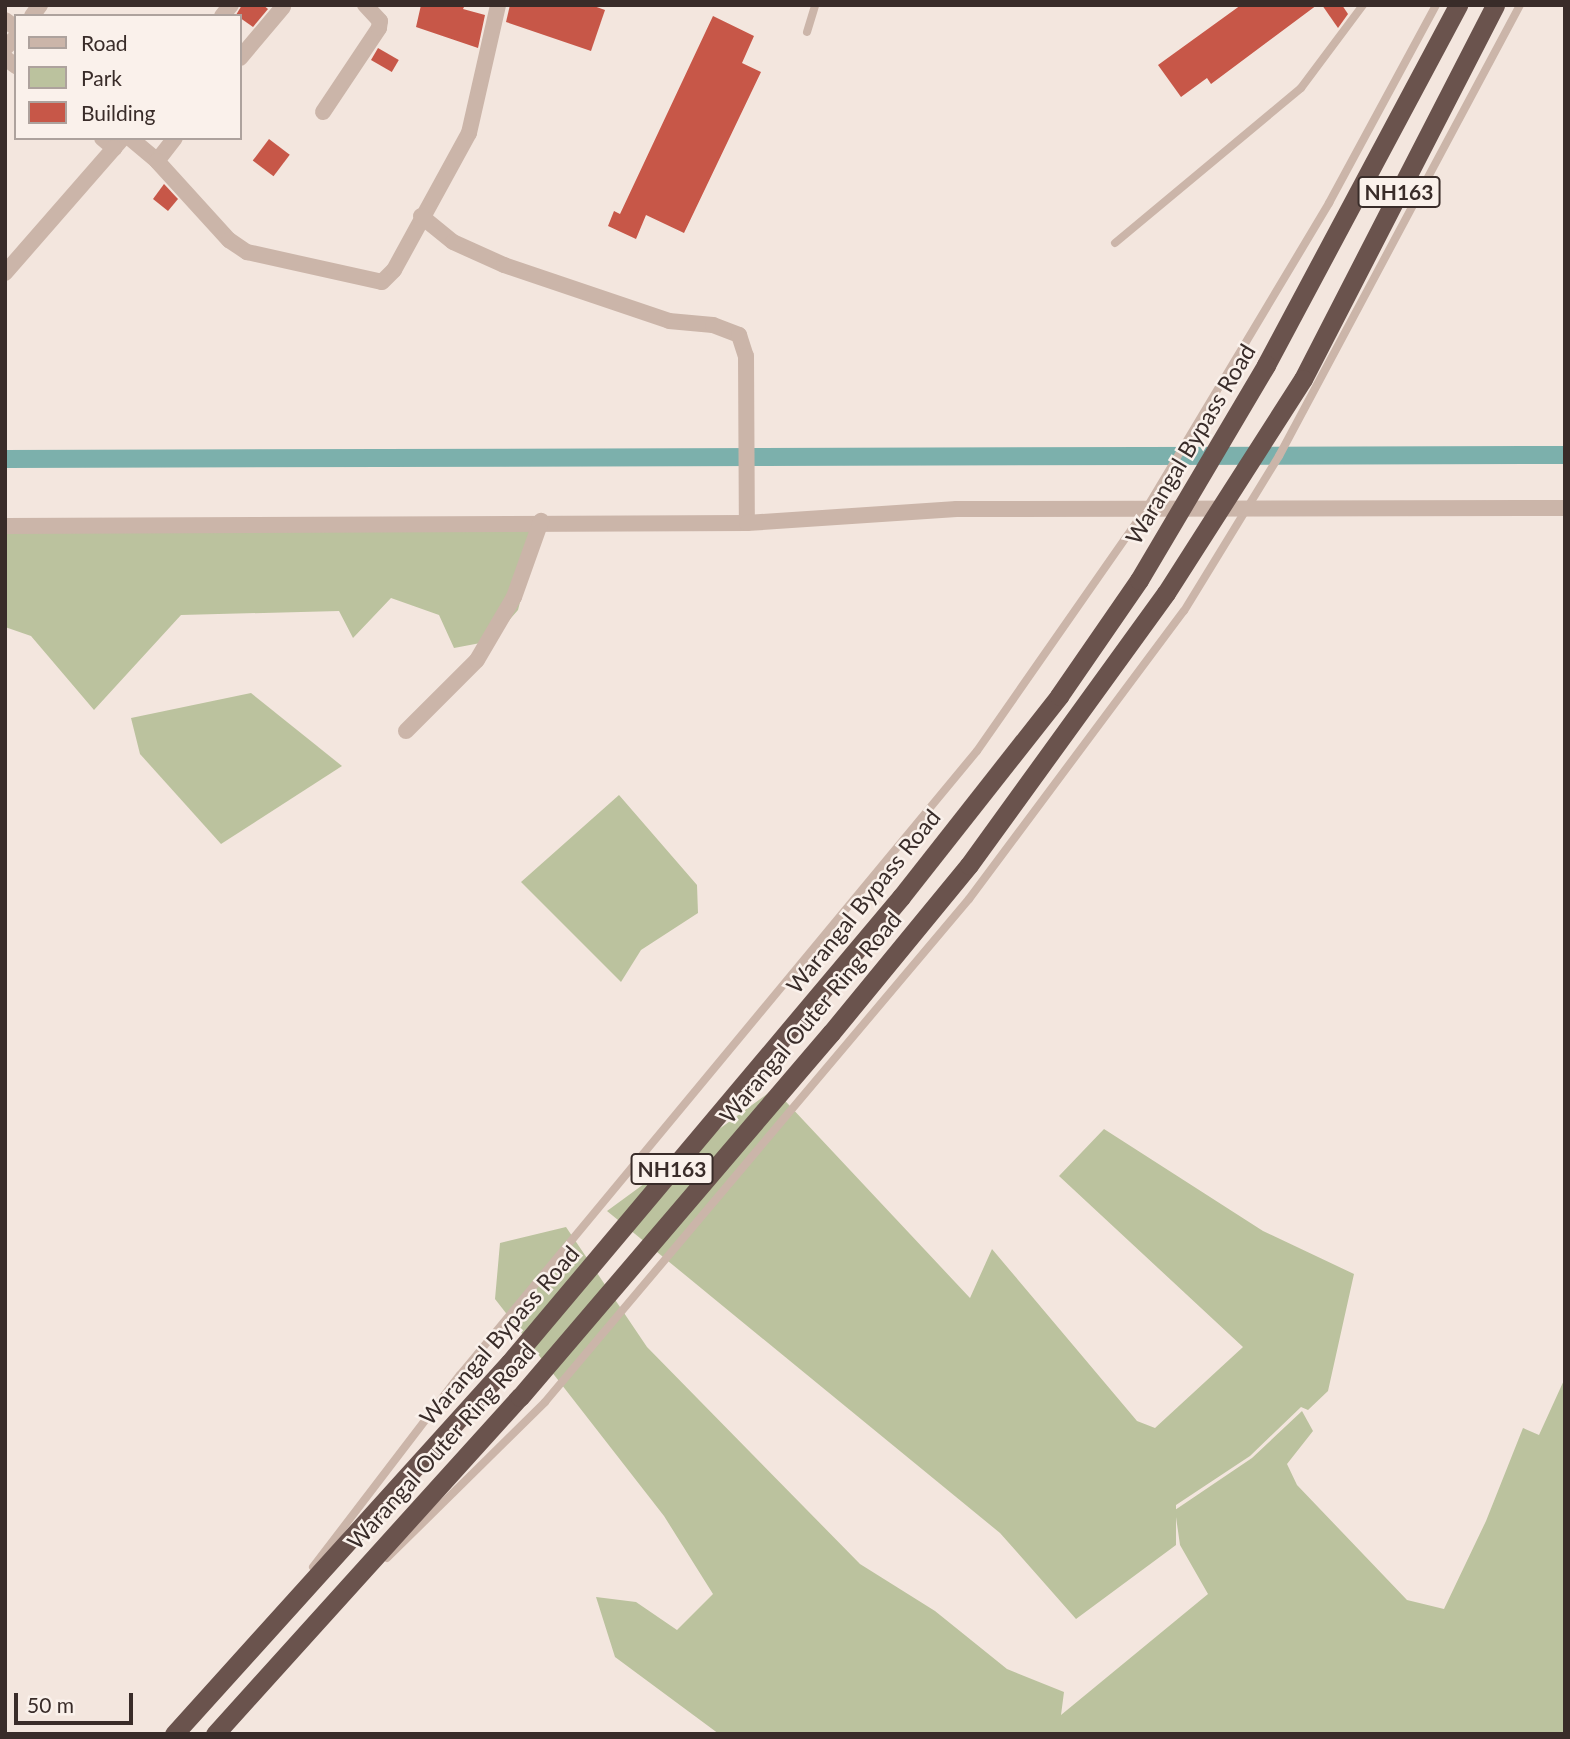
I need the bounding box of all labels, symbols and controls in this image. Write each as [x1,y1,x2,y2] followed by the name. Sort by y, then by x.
[14,14,242,140] legend
[81,30,128,55] text: Road
[81,65,122,90] text: Park
[81,100,156,125] text: Building
[1357,174,1441,210] road number: NH163
[1119,339,1261,549] street label: Warangal Bypass Road
[780,803,946,999] street label: Warangal Bypass Road
[713,905,907,1129] street label: Warangal Outer Ring Road
[630,1152,714,1186] road number: NH163
[414,1240,584,1430] street label: Warangal Bypass Road
[341,1337,541,1555] street label: Warangal Outer Ring Road
[18,1680,136,1724] scale bar
[27,1692,74,1717] text: 50 m

